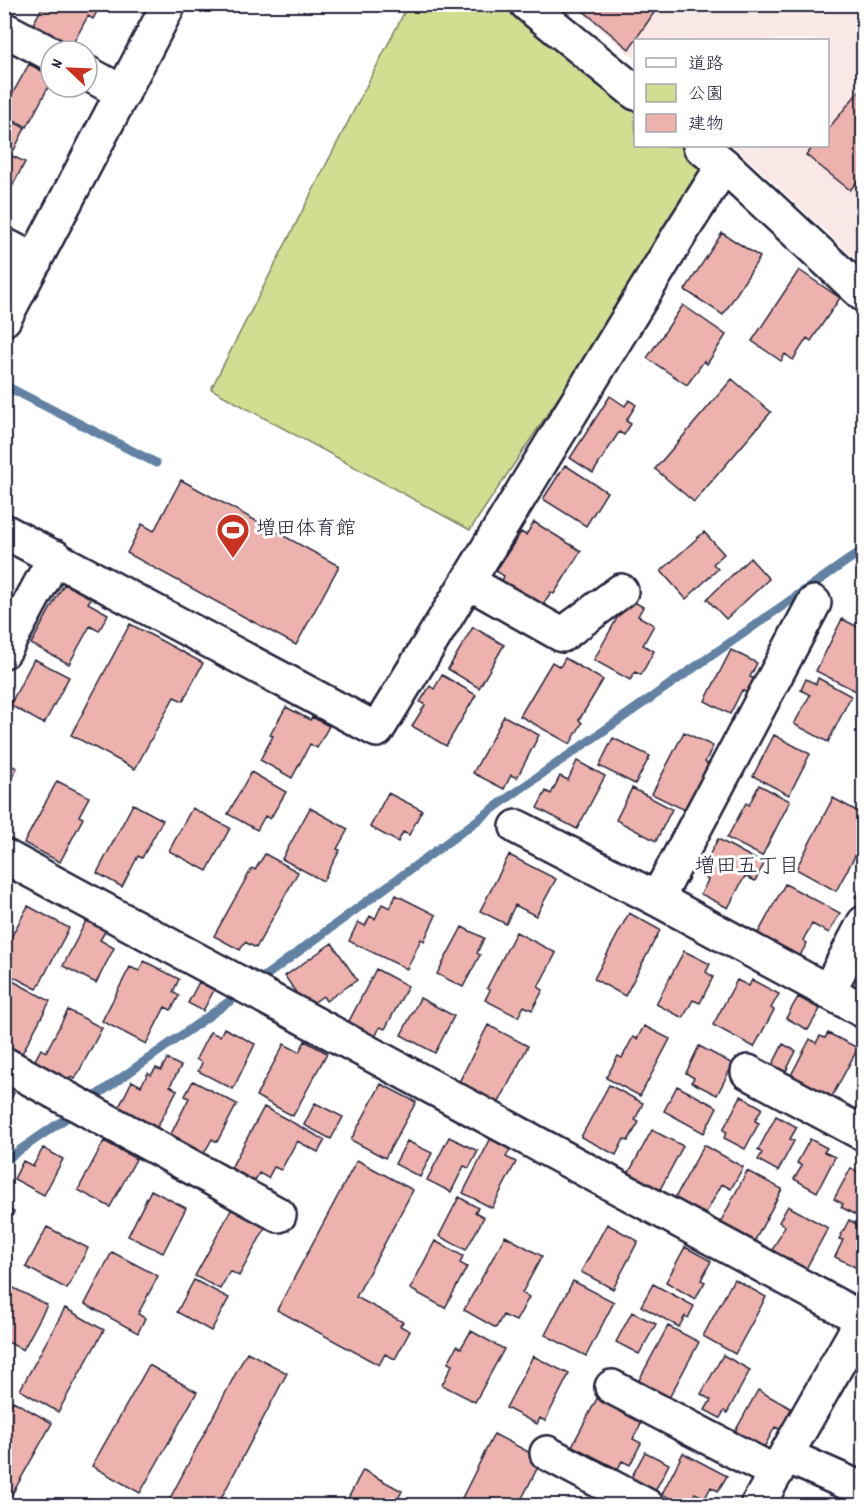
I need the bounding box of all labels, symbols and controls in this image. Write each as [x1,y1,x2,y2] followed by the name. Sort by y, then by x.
[39,39,99,99] north arrow
[634,39,829,147] legend
[688,53,724,78] text: 道路
[45,56,70,72] text: N
[688,83,724,108] text: 公園
[688,113,724,138] text: 建物
[215,512,251,559] sports icon: 増田体育館
[256,516,356,544] place label: 増田体育館
[695,853,800,883] district label: 増田五丁目

